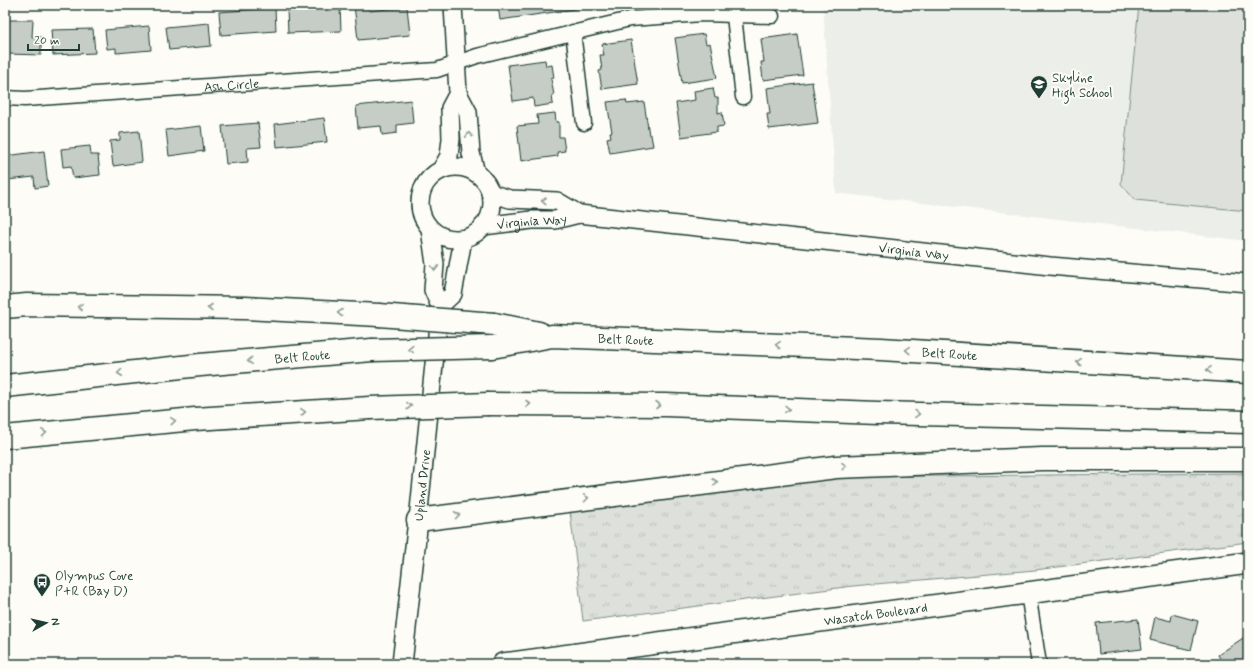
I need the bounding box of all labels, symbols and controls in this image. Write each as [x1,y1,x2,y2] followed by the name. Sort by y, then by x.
[28,26,79,52] scale bar
[34,33,60,49] text: 20 m
[1052,70,1113,104] place label: Skyline High School
[1029,74,1049,99] school or university icon: Skyline High School
[203,76,260,96] street label: Ash Circle
[464,132,473,138] one-way arrow
[541,196,547,205] one-way arrow
[496,210,569,234] street label: Virginia Way
[878,240,950,265] street label: Virginia Way
[431,265,439,271] one-way arrow
[77,302,83,311] one-way arrow
[207,304,213,312] one-way arrow
[337,309,343,317] one-way arrow
[598,331,654,350] street label: Belt Route
[775,340,781,349] one-way arrow
[408,345,414,353] one-way arrow
[921,345,978,365] street label: Belt Route
[905,346,911,355] one-way arrow
[274,347,331,368] street label: Belt Route
[247,356,253,365] one-way arrow
[1076,357,1082,366] one-way arrow
[1206,366,1212,375] one-way arrow
[117,368,123,377] one-way arrow
[525,400,531,408] one-way arrow
[655,401,661,409] one-way arrow
[406,402,412,411] one-way arrow
[784,405,790,414] one-way arrow
[300,407,306,416] one-way arrow
[914,410,920,418] one-way arrow
[170,417,176,426] one-way arrow
[41,429,47,438] one-way arrow
[411,449,435,522] street label: Upland Drive
[841,462,847,471] one-way arrow
[712,478,718,487] one-way arrow
[583,494,589,503] one-way arrow
[454,511,460,520] one-way arrow
[55,568,133,600] place label: Olympus Cove P+R (Bay D)
[32,572,52,597] bus stop icon: Olympus Cove P+R (Bay D)
[823,600,929,630] street label: Wasatch Boulevard
[26,603,66,643] north arrow
[47,617,62,626] text: N

